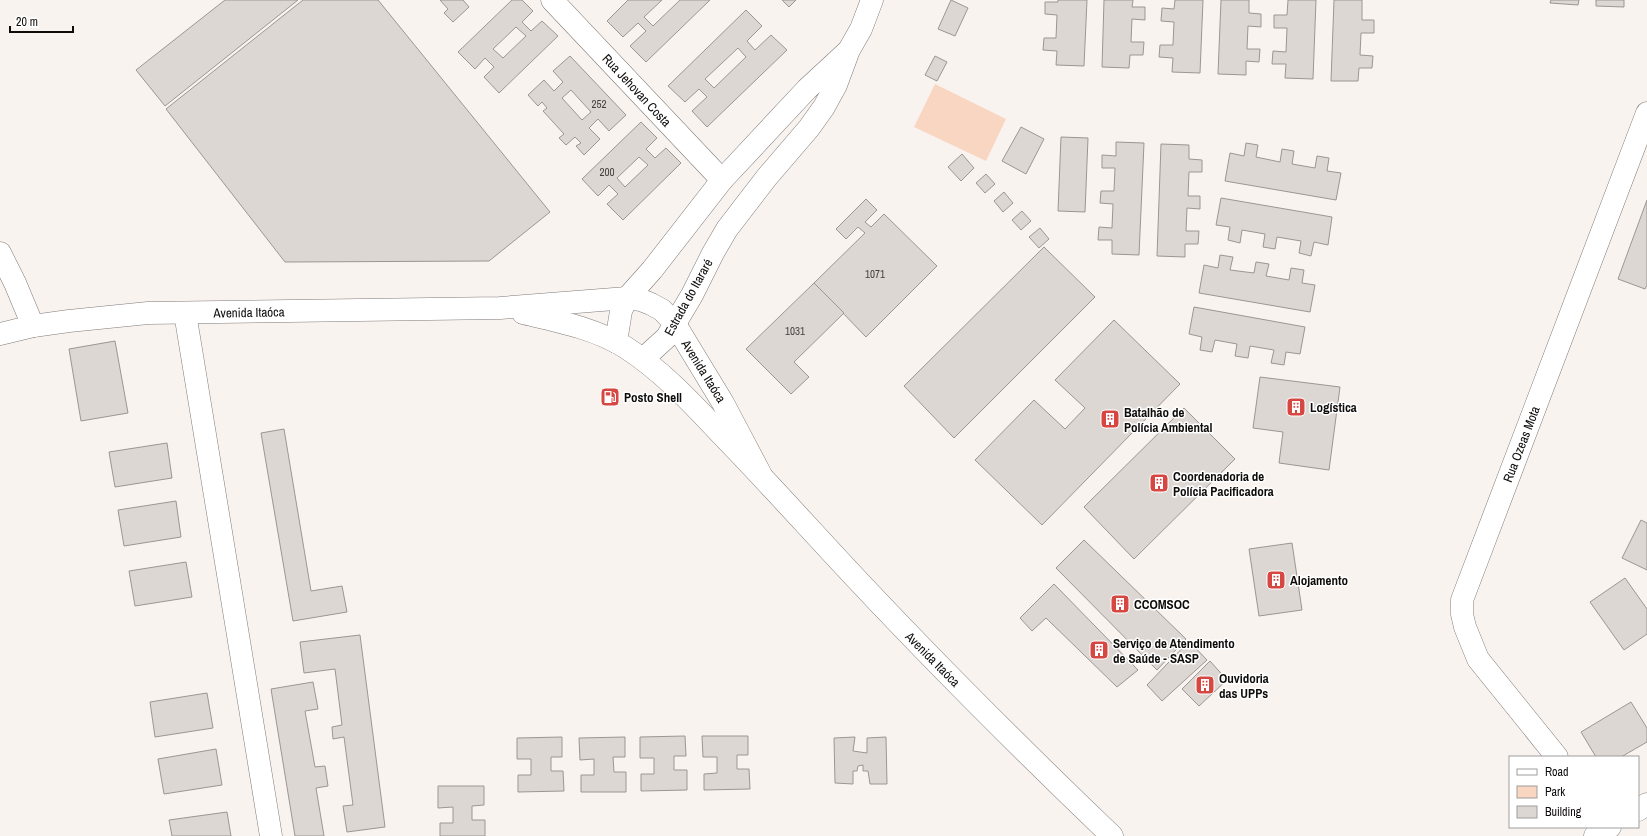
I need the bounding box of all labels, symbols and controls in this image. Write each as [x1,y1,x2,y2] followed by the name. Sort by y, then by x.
[10,8,73,34] scale bar
[16,14,38,30] text: 20 m
[598,50,675,130] street label: Rua Jehovan Costa
[591,97,607,111] house number: 252
[599,165,615,179] house number: 200
[660,256,717,339] street label: Estrada do Itararé
[865,267,885,281] house number: 1071
[212,303,285,322] street label: Avenida Itaóca
[785,324,805,338] house number: 1031
[677,336,730,406] street label: Avenida Itaóca
[599,386,621,408] fuel station icon: Posto Shell
[624,389,682,406] place label: Posto Shell
[1285,396,1307,418] building icon: Logística
[1310,399,1357,416] place label: Logística
[1124,404,1213,436] place label: Batalhão de Polícia Ambiental
[1499,404,1544,485] street label: Rua Ozeas Mota
[1099,408,1121,430] building icon: Batalhão de Polícia Ambiental
[1173,468,1274,500] place label: Coordenadoria de Polícia Pacificadora
[1148,472,1170,494] building icon: Coordenadoria de Polícia Pacificadora
[1265,569,1287,591] building icon: Alojamento
[1290,572,1348,589] place label: Alojamento
[1109,593,1131,615] building icon: CCOMSOC
[1134,596,1190,613] place label: CCOMSOC
[901,628,964,690] street label: Avenida Itaóca
[1113,635,1235,667] place label: Serviço de Atendimento de Saúde - SASP
[1088,639,1110,661] building icon: Serviço de Atendimento de Saúde - SASP
[1219,670,1269,702] place label: Ouvidoria das UPPs
[1194,674,1216,696] building icon: Ouvidoria das UPPs
[1509,756,1639,828] legend
[1545,764,1569,780] text: Road
[1545,784,1565,800] text: Park
[1545,804,1582,820] text: Building

